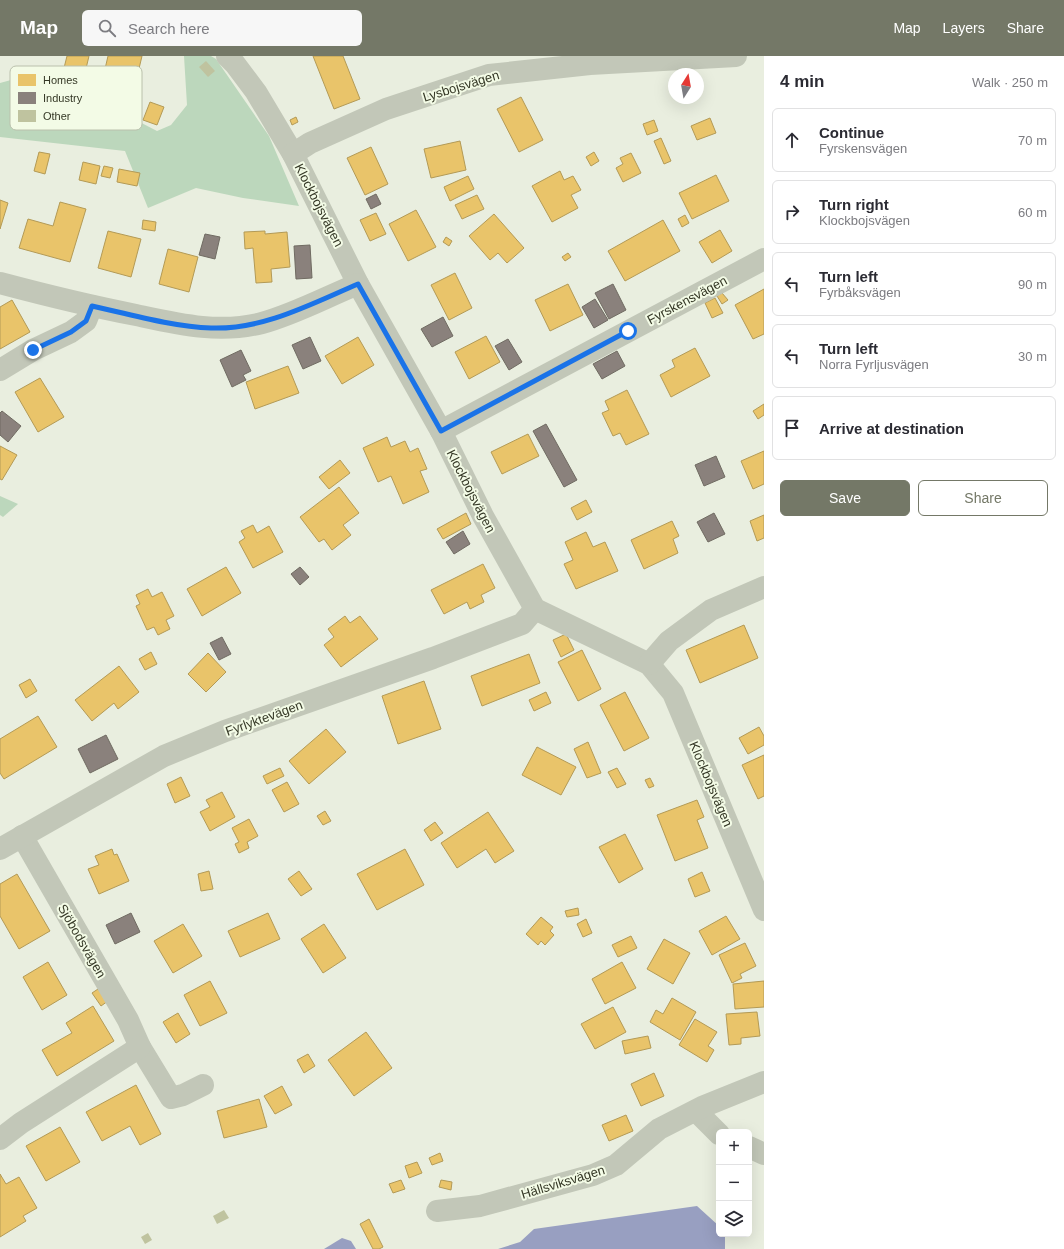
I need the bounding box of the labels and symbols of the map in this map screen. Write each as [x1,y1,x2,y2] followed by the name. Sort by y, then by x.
[10,66,142,130] legend
[421,67,501,105] street label: Lysbojsvägen
[668,68,704,104] north arrow
[43,74,78,86] text: Homes
[43,92,83,104] text: Industry
[43,110,71,122] text: Other
[292,161,346,249] street label: Klockbojsvägen
[645,273,729,327] street label: Fyrskensvägen
[619,322,637,340] route start
[24,341,42,359] route end
[444,447,498,535] street label: Klockbojsvägen
[223,697,305,739] street label: Fyrlyktevägen
[686,739,736,829] street label: Klockbojsvägen
[55,902,109,980] street label: Sjöbodsvägen
[519,1162,607,1202] street label: Hällsviksvägen

